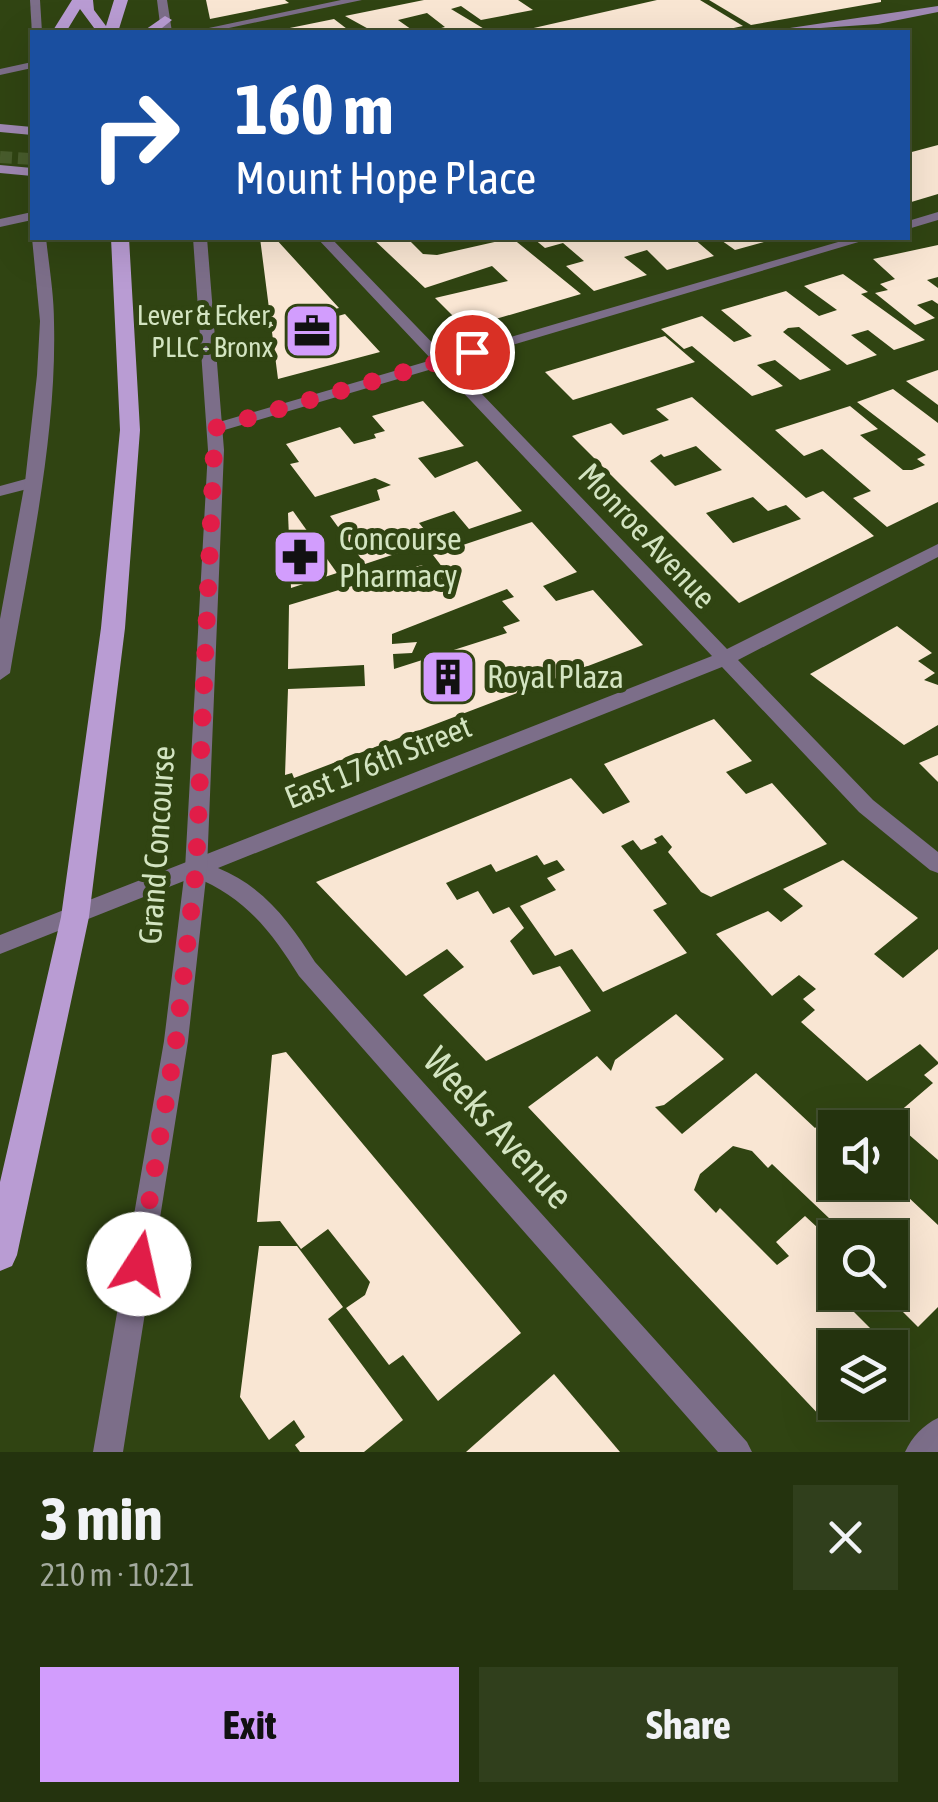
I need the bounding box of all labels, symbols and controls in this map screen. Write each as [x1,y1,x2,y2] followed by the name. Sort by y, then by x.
[235,69,394,149] text: 160 m
[70,70,200,200] icon: right
[235,152,536,204] text: Mount Hope Place
[137,299,273,363] place label: Lever & Ecker, PLLC - Bronx
[282,301,342,361] office icon: Lever & Ecker, PLLC - Bronx
[430,310,515,395] pin
[445,325,500,380] icon: arrive
[571,456,724,616] street label: Monroe Avenue
[339,520,462,594] place label: Concourse Pharmacy
[270,527,330,587] pharmacy icon: Concourse Pharmacy
[418,647,478,707] building icon: Royal Plaza
[487,658,624,695] place label: Royal Plaza
[279,707,476,816] street label: East 176th Street
[131,745,182,945] street label: Grand Concourse
[415,1039,582,1217] street label: Weeks Avenue
[818,1110,908,1420] map controls
[818,1110,908,1200] button: sound
[87,1212,191,1316] position arrow
[818,1220,908,1310] button: search
[818,1330,908,1420] button: layers
[40,1484,163,1553] text: 3 min
[793,1485,898,1590] button: close
[40,1556,195,1593] text: 210 m · 10:21
[40,1667,459,1782] button: Exit
[479,1667,898,1782] button: Share

